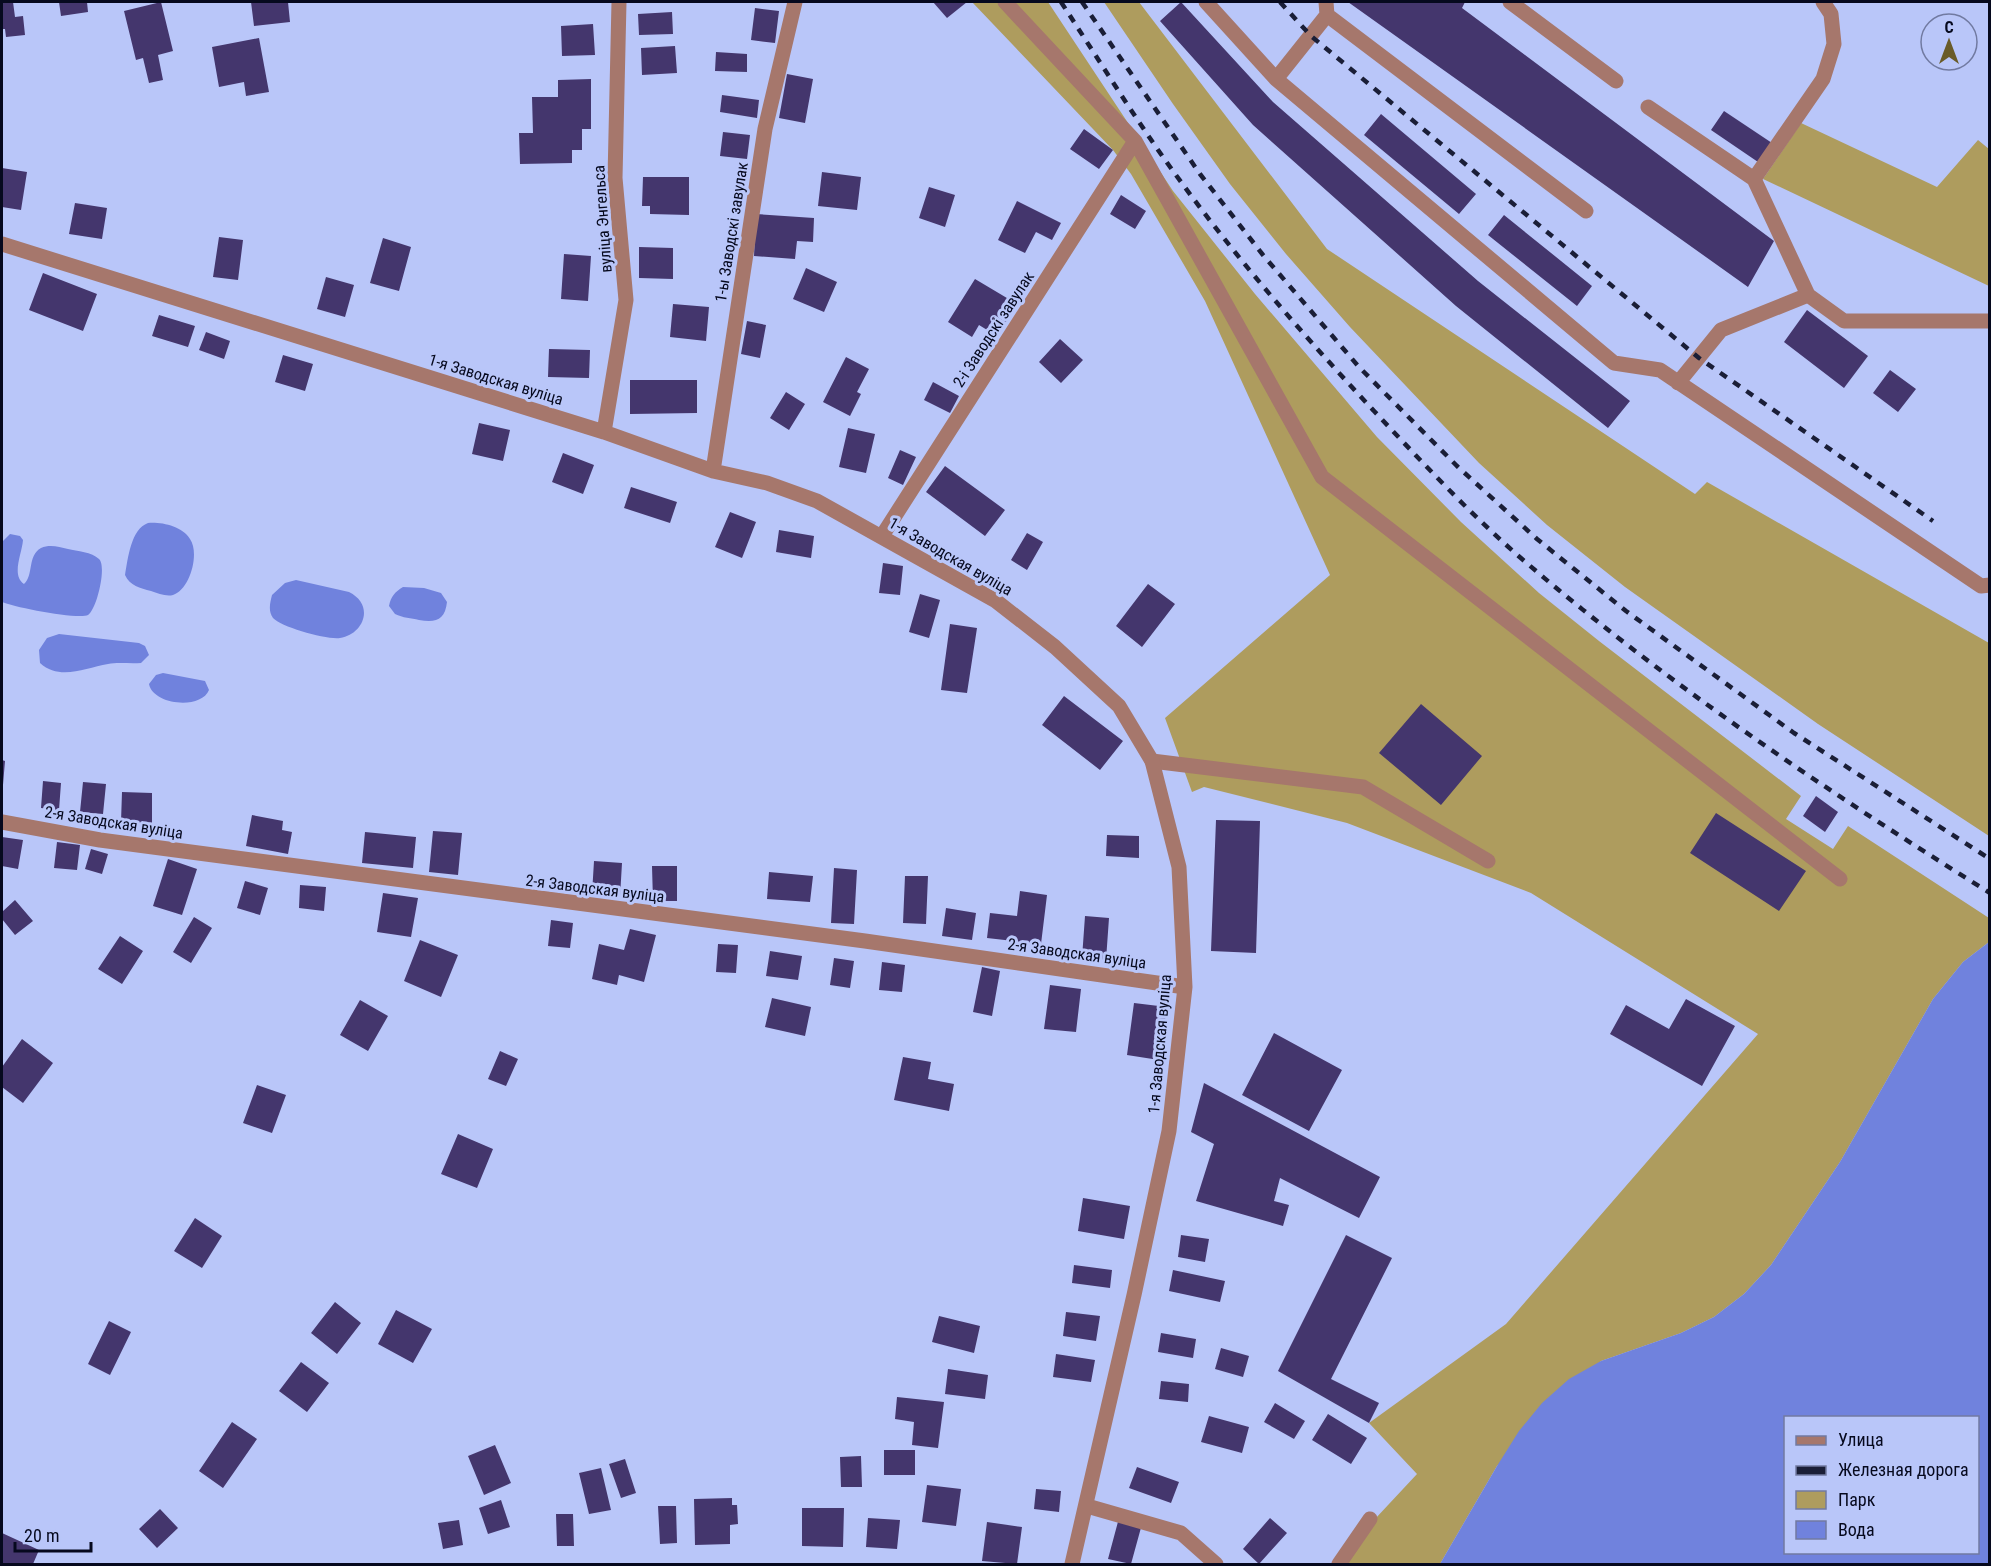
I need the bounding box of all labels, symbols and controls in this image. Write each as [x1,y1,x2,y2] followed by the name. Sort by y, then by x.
[1919,12,1979,72] north arrow
[1944,18,1954,37] text: С
[711,160,752,303] street label: 1-ы Заводскі завулак
[589,165,616,273] street label: вуліца Энгельса
[949,268,1038,391] street label: 2-і Заводскі завулак
[426,350,565,409] street label: 1-я Заводская вуліца
[886,513,1016,600] street label: 1-я Заводская вуліца
[43,802,184,843] street label: 2-я Заводская вуліца
[524,871,665,906] street label: 2-я Заводская вуліца
[1006,934,1147,973] street label: 2-я Заводская вуліца
[1144,974,1175,1114] street label: 1-я Заводская вуліца
[1784,1416,1979,1554] legend
[1838,1429,1884,1450] text: Улица
[1838,1459,1969,1480] text: Железная дорога
[1838,1489,1876,1510] text: Парк
[15,1515,92,1553] scale bar
[1838,1519,1875,1540] text: Вода
[24,1525,59,1546] text: 20 m

